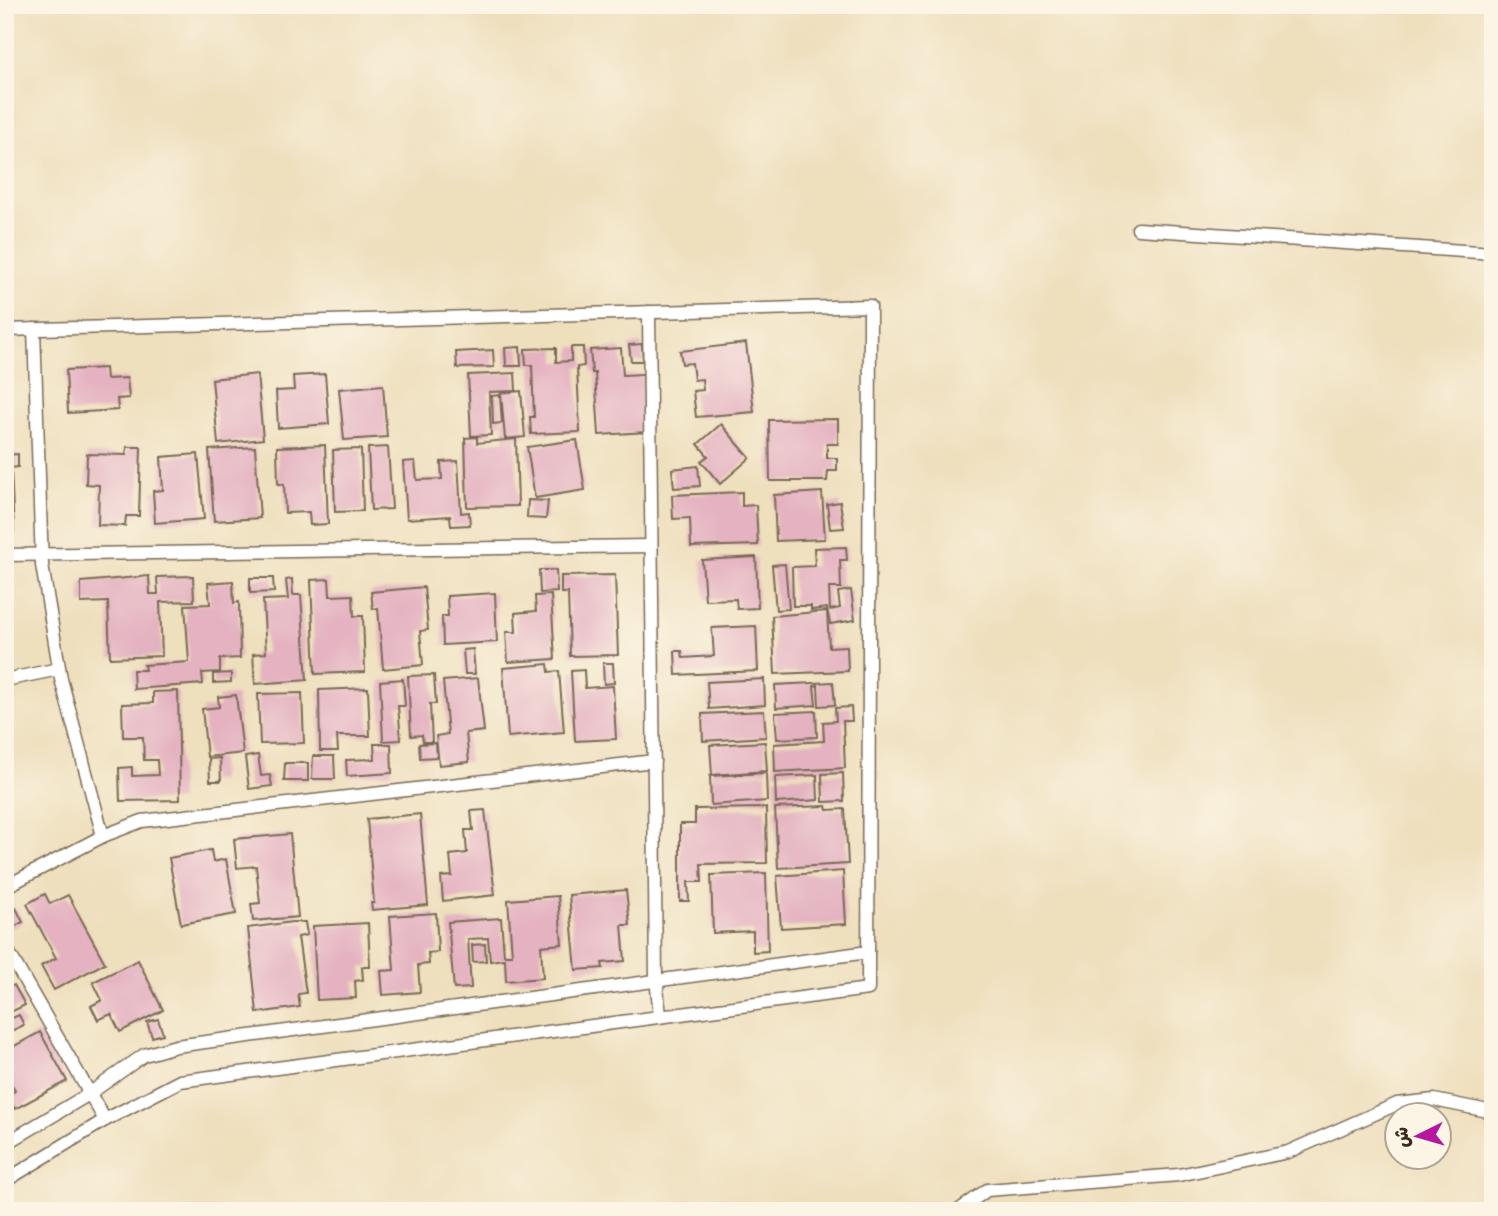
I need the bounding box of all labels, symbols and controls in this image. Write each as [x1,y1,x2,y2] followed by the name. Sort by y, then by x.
[1382,1100,1452,1170] north arrow
[1389,1126,1415,1149] text: ش

